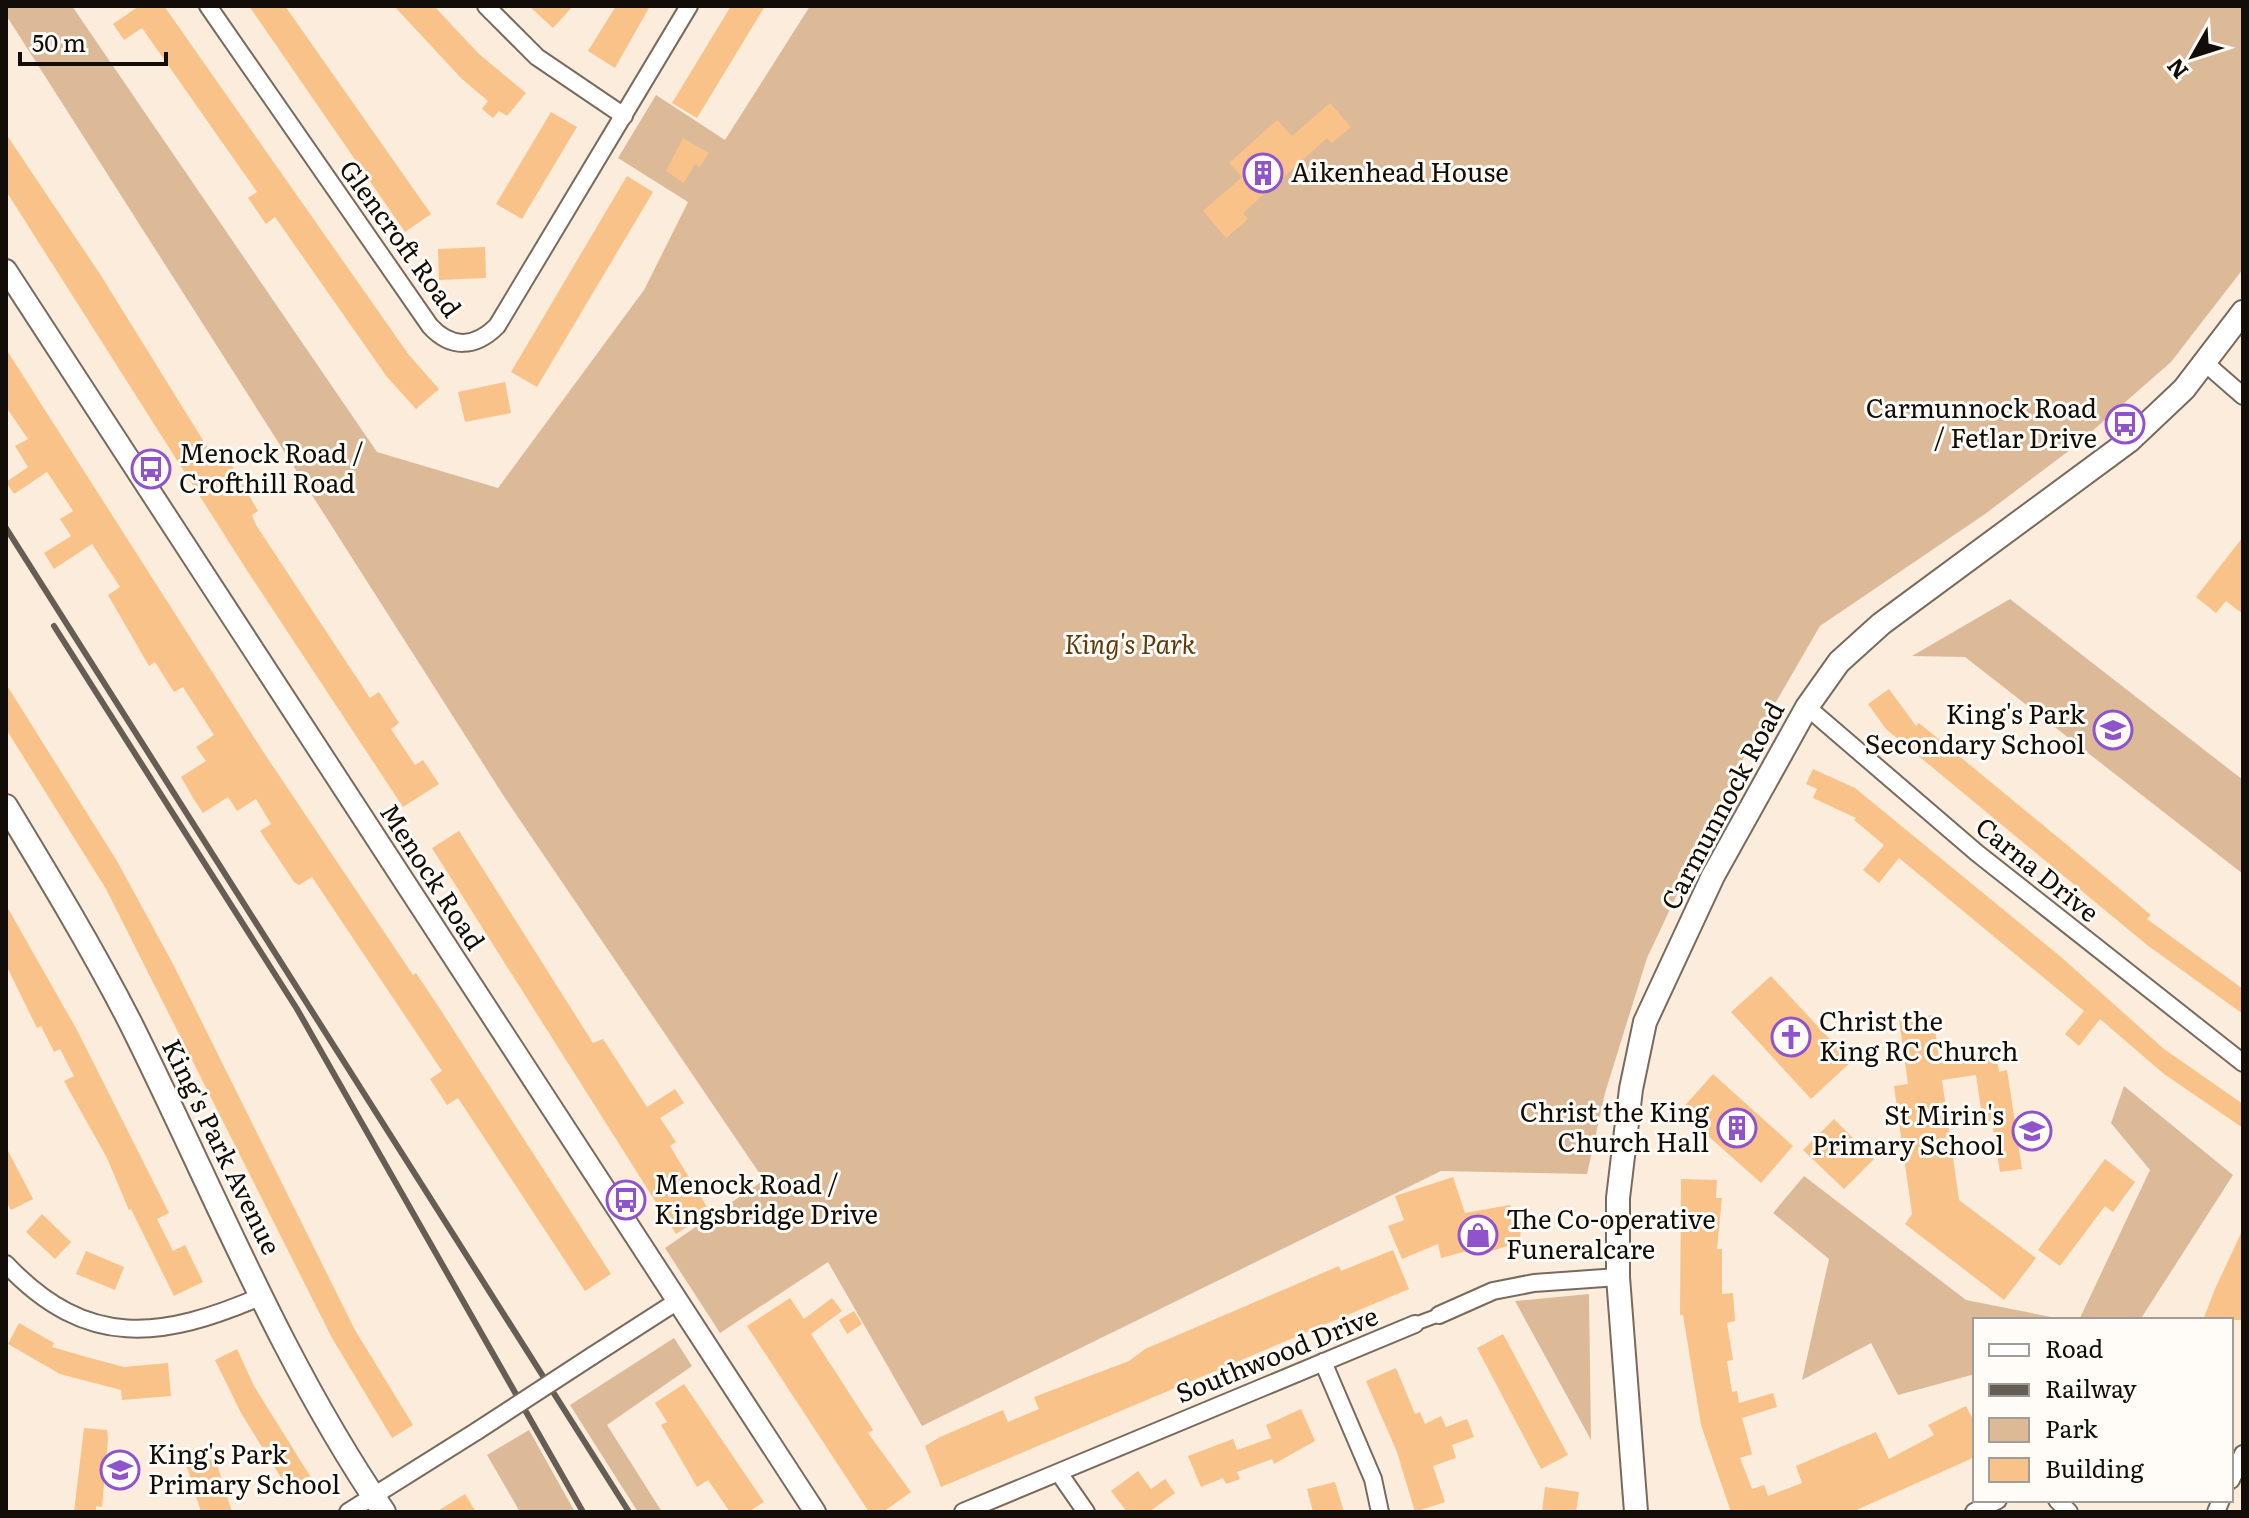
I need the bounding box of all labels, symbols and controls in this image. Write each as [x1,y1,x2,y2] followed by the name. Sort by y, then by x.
[20,16,166,66] scale bar
[2153,16,2233,96] north arrow
[32,24,86,59] text: 50 m
[2158,52,2195,87] text: N
[332,151,473,324] street label: Glencroft Road
[1291,151,1509,190] place label: Aikenhead House
[1242,152,1284,194] building icon: Aikenhead House
[1866,387,2097,456] place label: Carmunnock Road / Fetlar Drive
[2104,403,2146,445] bus stop icon: Carmunnock Road / Fetlar Drive
[179,432,363,501] place label: Menock Road / Crofthill Road
[130,448,172,490] bus stop icon: Menock Road / Crofthill Road
[1064,623,1196,662] park label: King's Park
[1865,693,2086,762] place label: King's Park Secondary School
[1649,694,1792,916] street label: Carmunnock Road
[2092,709,2134,751] school or university icon: King's Park Secondary School
[372,795,496,957] street label: Menock Road
[1969,806,2109,930] street label: Carna Drive
[1819,1000,2019,1069] place label: Christ the King RC Church
[1770,1016,1812,1058] church icon: Christ the King RC Church
[154,1031,292,1260] street label: King's Park Avenue
[1520,1091,1709,1160] place label: Christ the King Church Hall
[1812,1094,2004,1163] place label: St Mirin's Primary School
[1716,1107,1758,1149] building icon: Christ the King Church Hall
[2011,1110,2053,1152] school or university icon: St Mirin's Primary School
[654,1163,878,1232] place label: Menock Road / Kingsbridge Drive
[605,1179,647,1221] bus stop icon: Menock Road / Kingsbridge Drive
[1506,1198,1716,1267] place label: The Co-operative Funeralcare
[1457,1214,1499,1256] shop icon: The Co-operative Funeralcare
[1169,1294,1383,1411] street label: Southwood Drive
[1973,1318,2233,1502] legend
[2045,1330,2104,1365] text: Road
[2045,1370,2137,1405] text: Railway
[2045,1410,2098,1445] text: Park
[148,1433,341,1502] place label: King's Park Primary School
[99,1449,141,1491] school or university icon: King's Park Primary School
[2045,1450,2144,1485] text: Building

